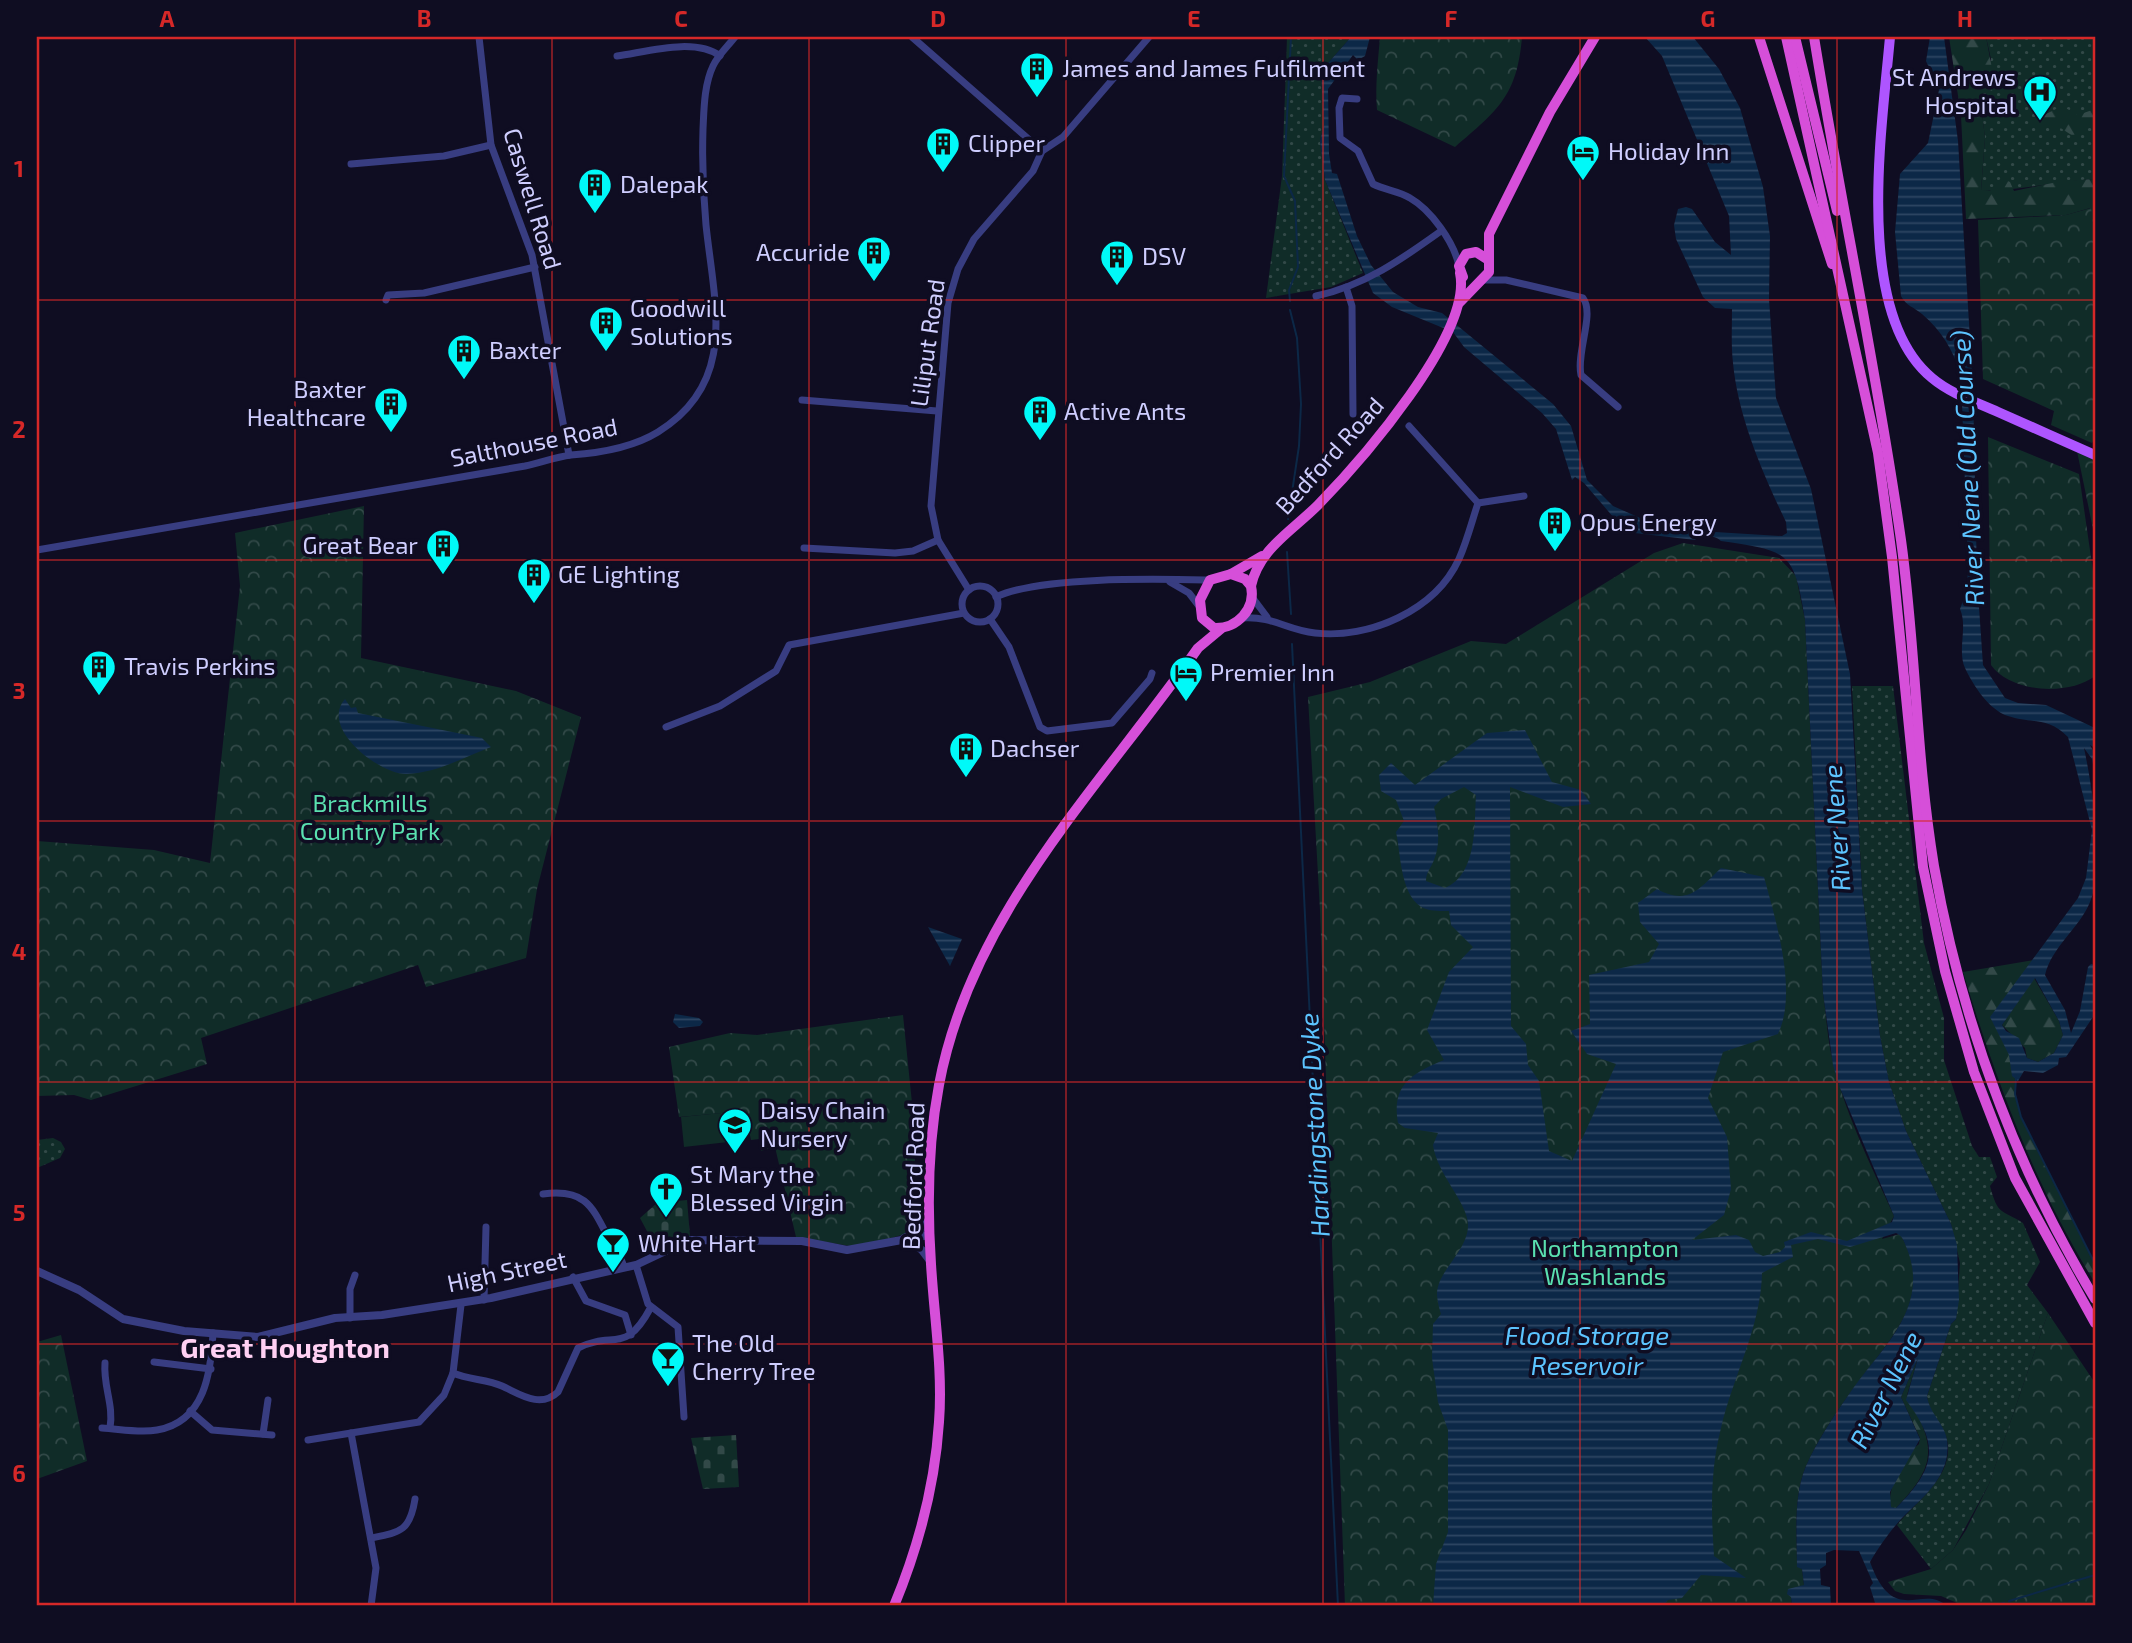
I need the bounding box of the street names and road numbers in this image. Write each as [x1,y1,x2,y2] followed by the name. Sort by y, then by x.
[498,125,569,273] street label: Caswell Road
[903,277,950,409] street label: Liliput Road
[1269,390,1389,520] street label: Bedford Road
[448,411,620,472] street label: Salthouse Road
[895,1102,930,1250] street label: Bedford Road
[444,1244,569,1297] street label: High Street

